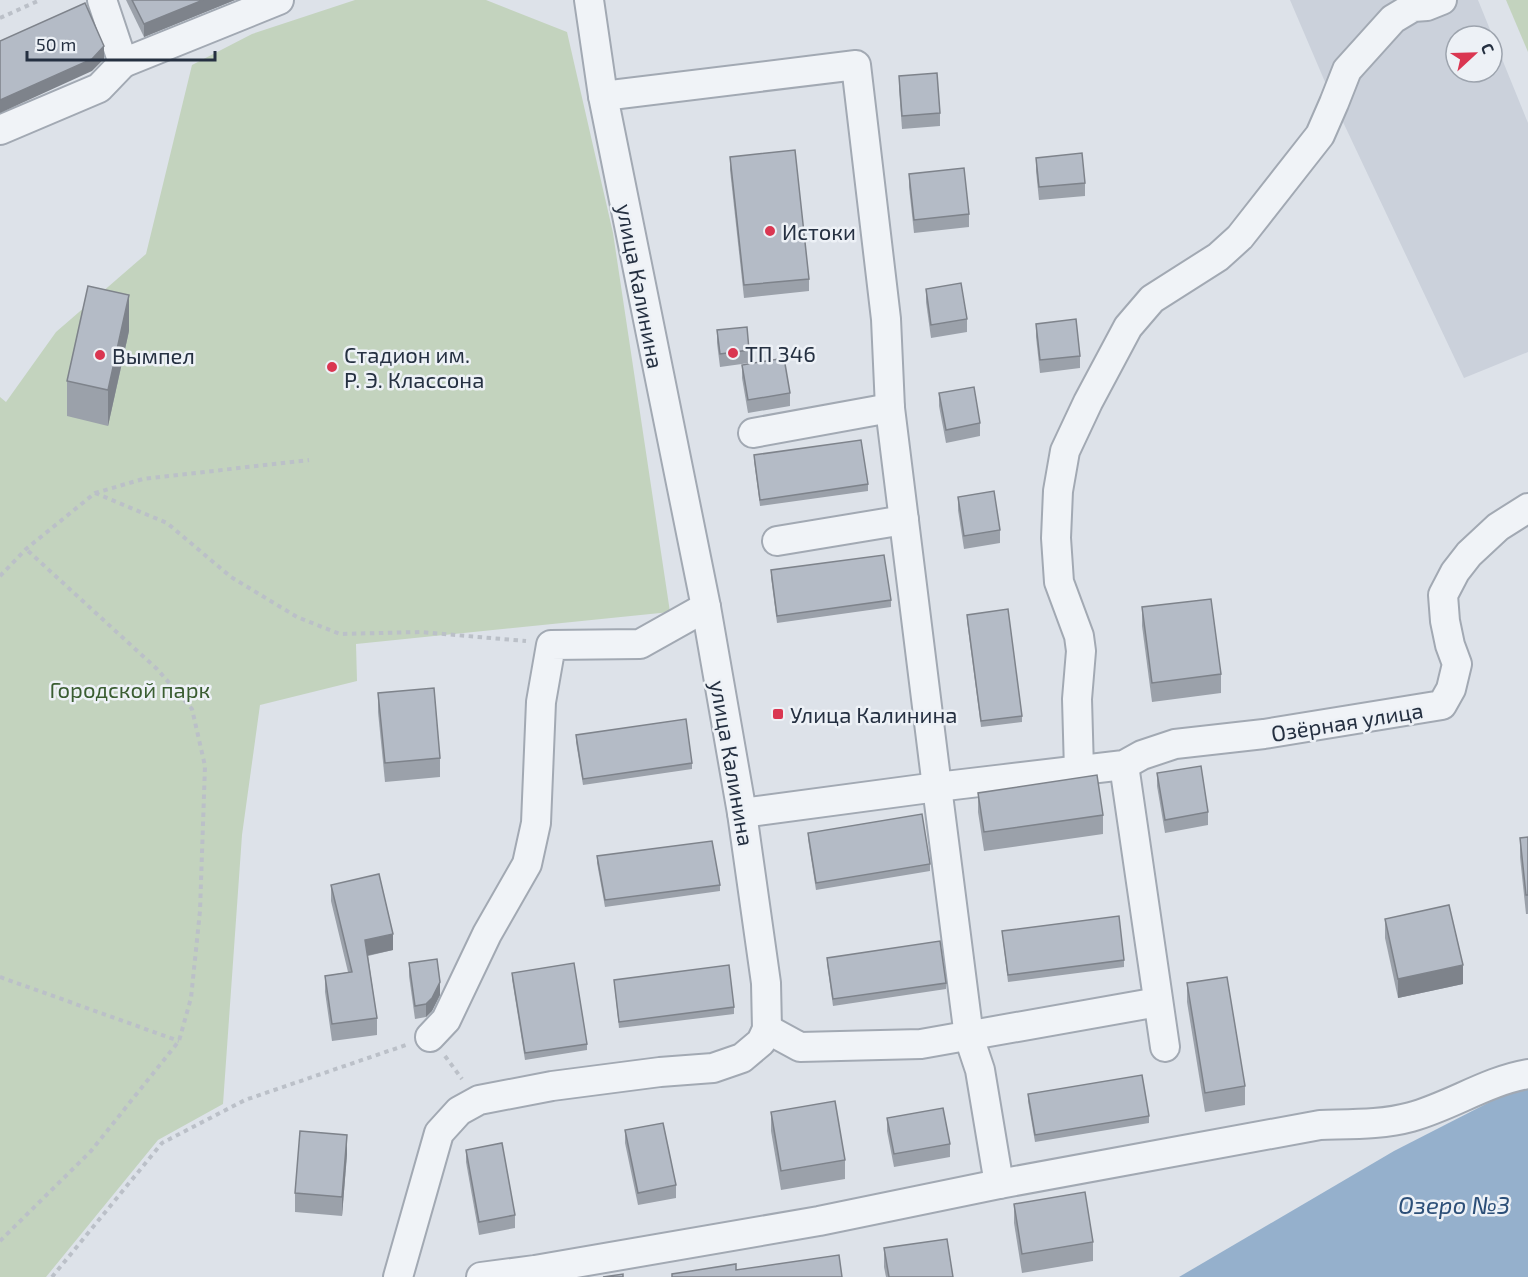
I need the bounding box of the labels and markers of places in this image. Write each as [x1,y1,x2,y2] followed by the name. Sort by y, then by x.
[782,218,856,244] place label: Истоки
[763,224,777,238] marker: Истоки
[745,340,816,366] place label: ТП 346
[344,341,484,392] place label: Стадион им. Р. Э. Классона
[112,342,195,368] place label: Вымпел
[726,346,740,360] marker: ТП 346
[93,348,107,362] marker: Вымпел
[325,360,339,374] marker: Стадион им. Р. Э. Классона
[790,701,958,727] place label: Улица Калинина
[771,707,785,721] marker: Улица Калинина

